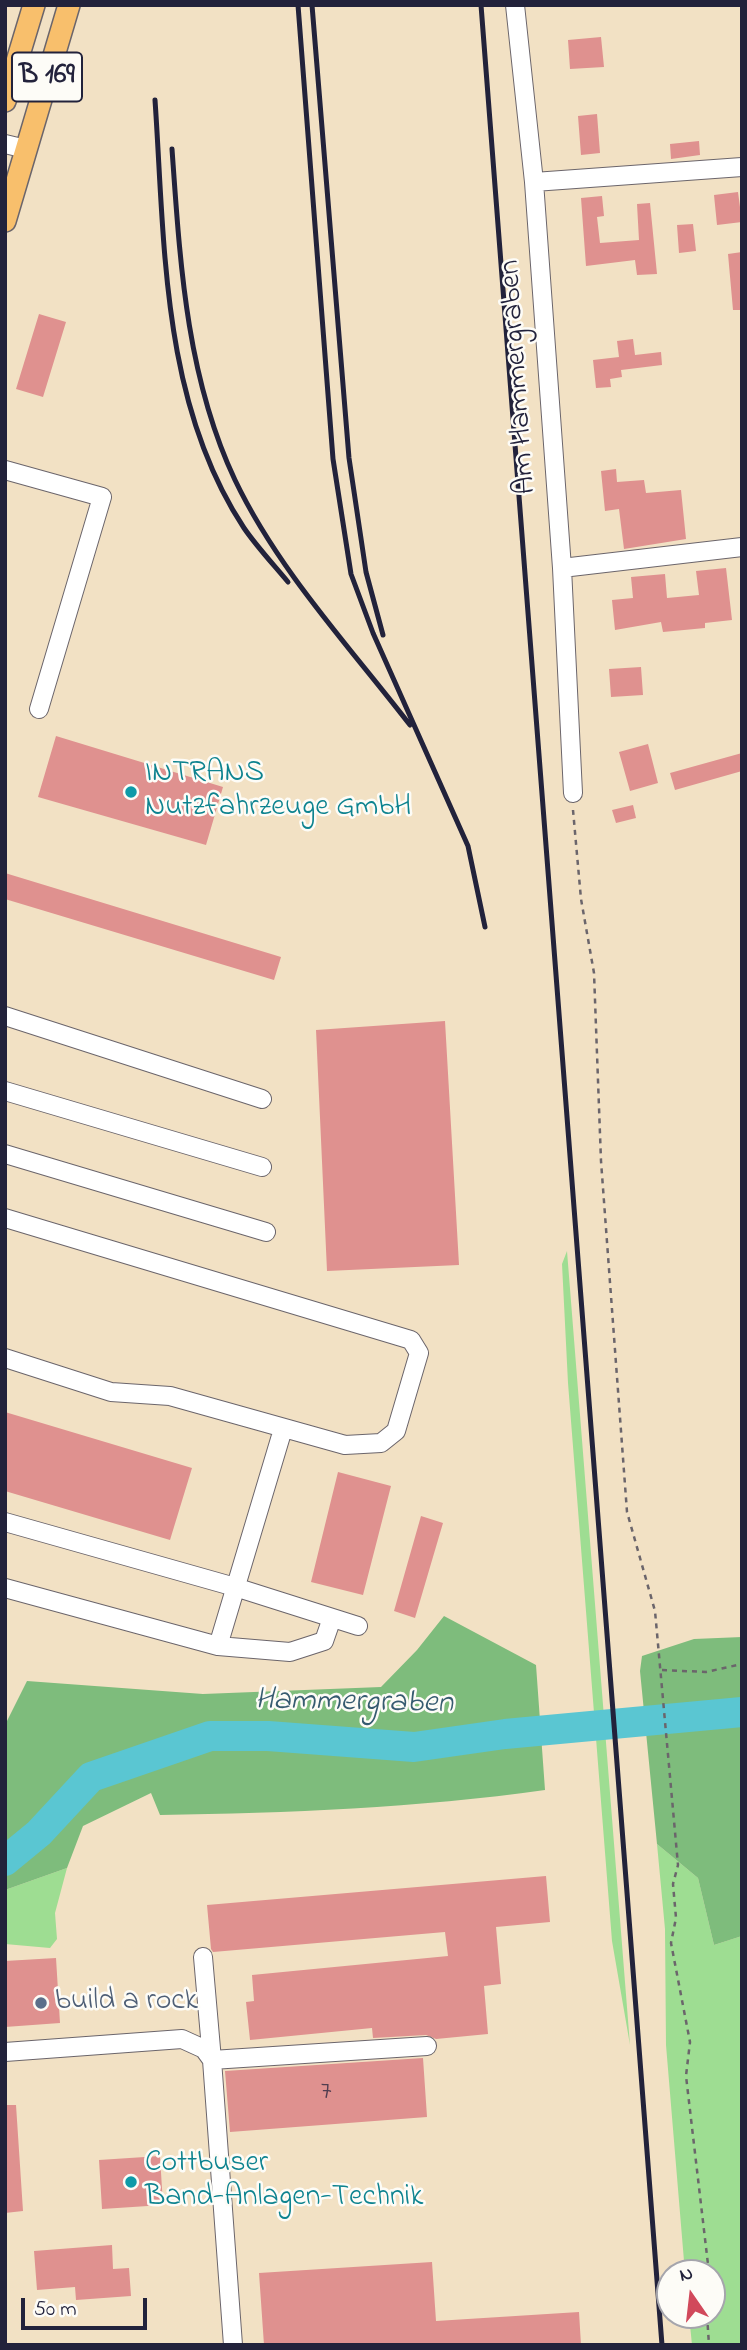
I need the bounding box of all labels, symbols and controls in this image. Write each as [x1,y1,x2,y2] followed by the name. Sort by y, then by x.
[12,52,82,102] road number: B 169
[494,258,546,496] street label: Am Hammergraben
[145,757,412,828] place label: INTRANS Nutzfahrzeuge GmbH
[123,784,139,800] marker: INTRANS Nutzfahrzeuge GmbH
[254,1683,454,1725] water label: Hammergraben
[55,1985,198,2021] place label: build a rock
[33,1995,49,2011] marker: build a rock
[321,2078,331,2110] house number: 7
[145,2147,423,2218] place label: Cottbuser Band-Anlagen-Technik
[123,2174,139,2190] marker: Cottbuser Band-Anlagen-Technik
[656,2259,726,2329] north arrow
[677,2260,696,2290] text: N
[24,2284,150,2328] scale bar
[34,2295,77,2325] text: 50 m

